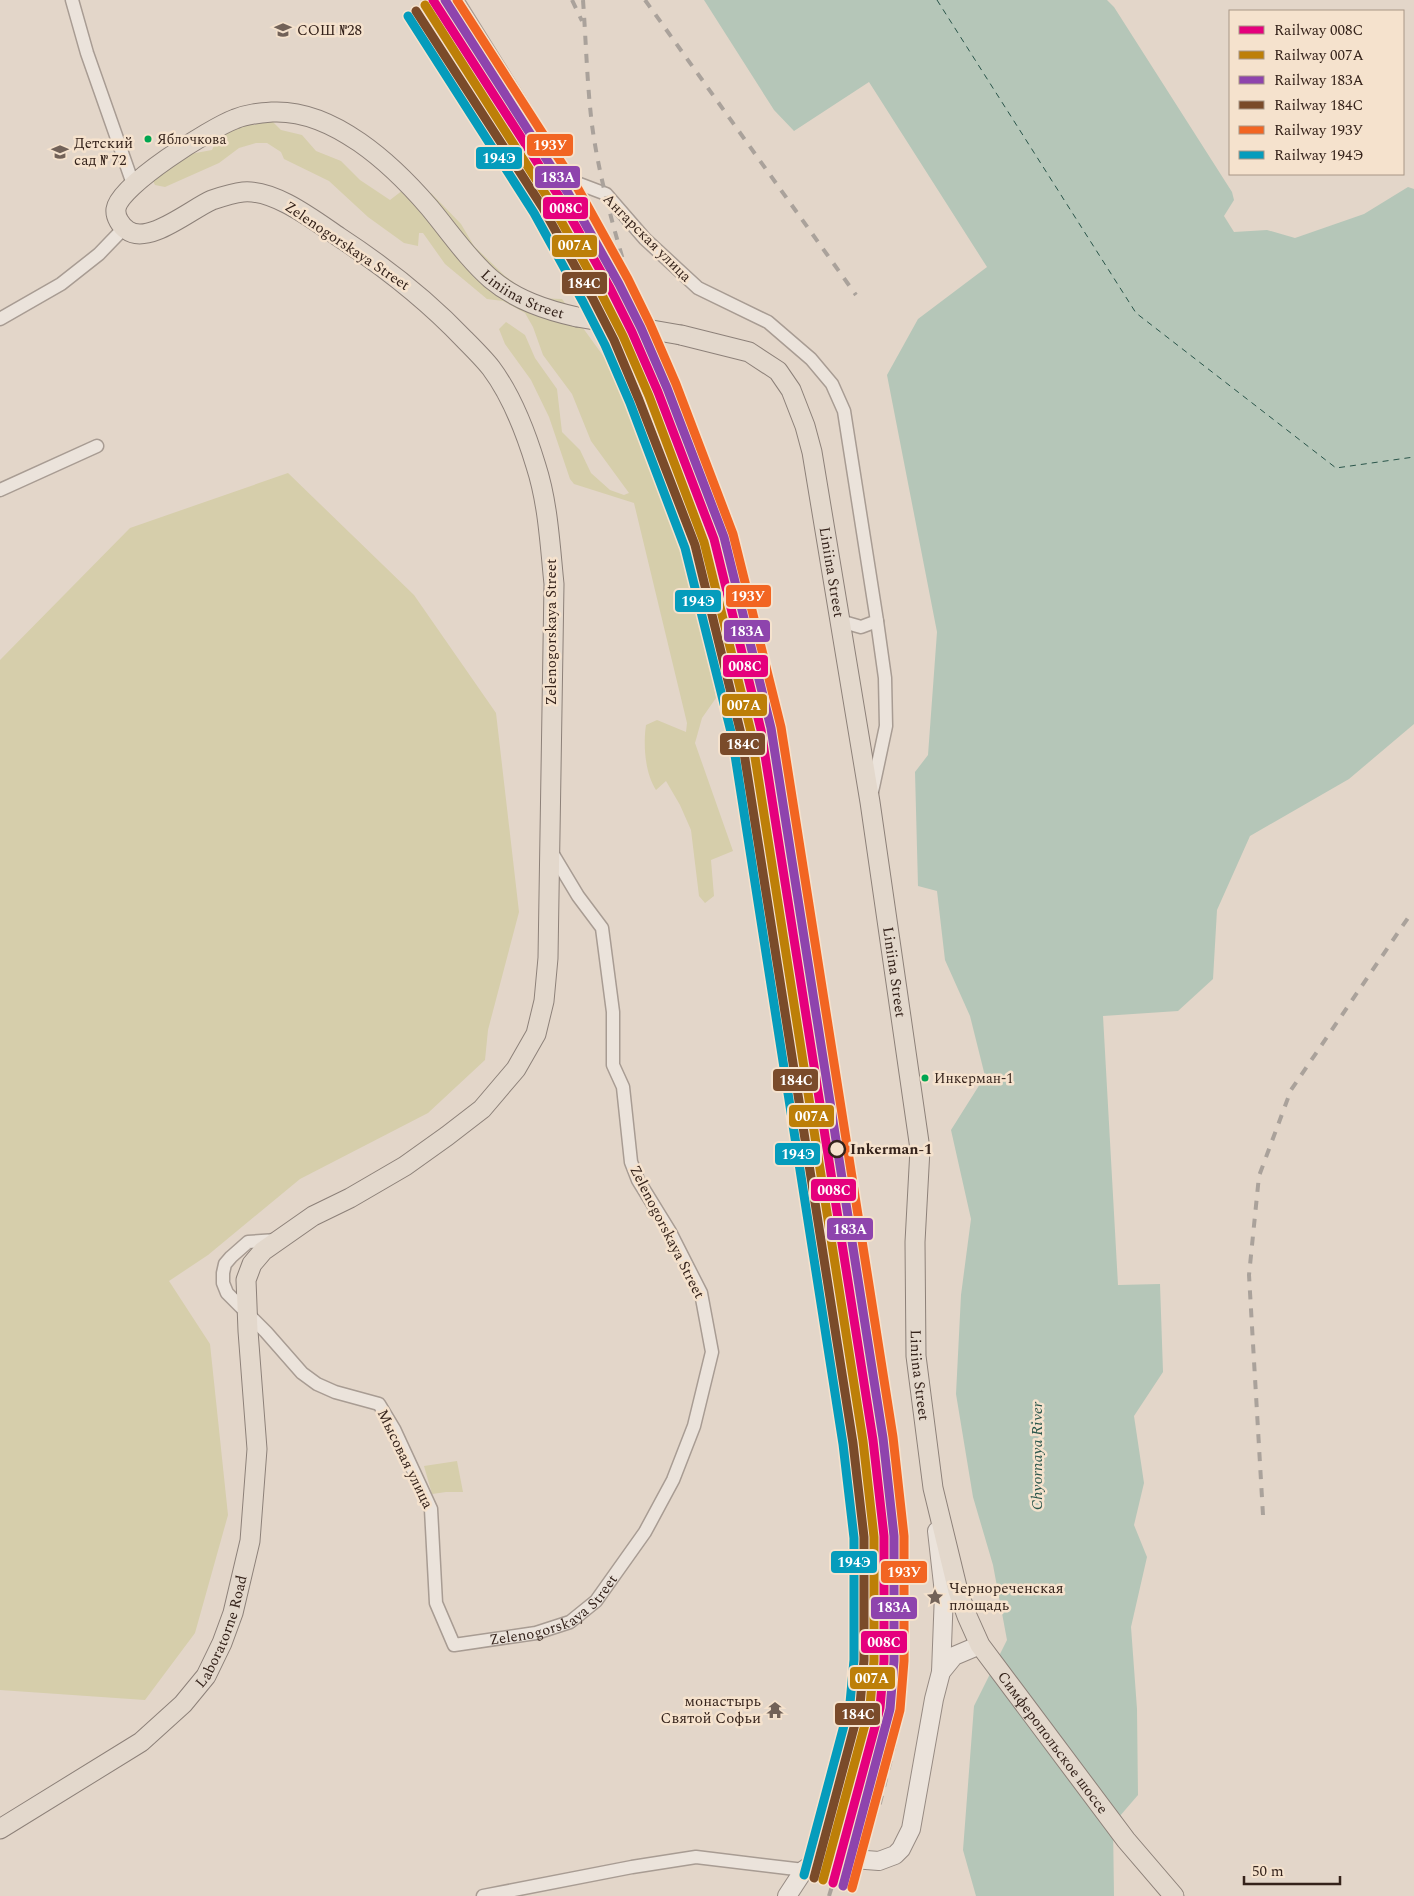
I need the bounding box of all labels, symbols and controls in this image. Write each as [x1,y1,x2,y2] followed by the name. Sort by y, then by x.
[1229,10,1404,175] legend
[297,19,362,42] place label: СОШ №28
[1274,19,1363,42] text: Railway 008С
[273,20,293,40] school or university icon: СОШ №28
[1274,44,1364,67] text: Railway 007А
[1274,69,1364,92] text: Railway 183А
[1274,94,1363,117] text: Railway 184С
[1274,119,1364,142] text: Railway 193У
[157,129,226,150] place label: Яблочкова
[74,132,133,172] place label: Детский сад № 72
[526,133,574,157] line badge: 193У
[143,134,153,144] marker: Яблочкова
[533,135,568,156] text: 193У
[50,142,70,162] school or university icon: Детский сад № 72
[1274,144,1364,167] text: Railway 194Э
[475,146,523,170] line badge: 194Э
[482,148,516,169] text: 194Э
[534,165,581,189] line badge: 183А
[541,167,575,188] text: 183А
[597,188,697,288] street label: Ангарская улица
[280,195,414,297] street label: Zelenogorskaya Street
[542,196,589,220] line badge: 008С
[549,198,583,219] text: 008С
[551,234,598,258] line badge: 007А
[558,235,592,256] text: 007А
[476,264,567,325] street label: Liniina Street
[561,271,608,295] line badge: 184С
[567,273,601,294] text: 184С
[813,525,851,619] street label: Liniina Street
[540,559,563,705] street label: Zelenogorskaya Street
[725,584,772,608] line badge: 193У
[731,586,766,607] text: 193У
[674,589,722,613] line badge: 194Э
[681,591,715,612] text: 194Э
[723,619,771,643] line badge: 183А
[730,621,764,642] text: 183А
[722,654,769,678] line badge: 008С
[728,656,762,677] text: 008С
[721,693,768,717] line badge: 007А
[727,695,761,716] text: 007А
[719,732,766,756] line badge: 184С
[726,734,760,755] text: 184С
[877,925,912,1019] street label: Liniina Street
[772,1068,819,1092] line badge: 184С
[934,1068,1013,1089] place label: Инкерман-1
[779,1070,813,1091] text: 184С
[920,1073,930,1083] marker: Инкерман-1
[788,1104,835,1128] line badge: 007А
[795,1106,829,1127] text: 007А
[850,1138,932,1161] place label: Inkerman-1
[828,1140,846,1158] marker: Inkerman-1
[774,1142,821,1166] line badge: 194Э
[781,1144,815,1165] text: 194Э
[623,1161,711,1303] street label: Zelenogorskaya Street
[810,1178,857,1202] line badge: 008С
[817,1180,851,1201] text: 008С
[826,1217,874,1241] line badge: 183А
[833,1219,867,1240] text: 183А
[904,1329,936,1422] street label: Liniina Street
[1025,1401,1049,1510] water label: Chyornaya River
[371,1405,439,1513] street label: Мысовая улица
[830,1550,878,1574] line badge: 194Э
[837,1552,871,1573] text: 194Э
[880,1560,928,1584] line badge: 193У
[887,1562,922,1583] text: 193У
[488,1569,623,1651] street label: Zelenogorskaya Street
[189,1573,253,1693] street label: Laboratorne Road
[949,1577,1064,1617] place label: Чернореченская площадь
[925,1587,945,1607] place icon: Чернореченская площадь
[870,1596,918,1620] line badge: 183А
[877,1597,911,1618] text: 183А
[860,1630,908,1654] line badge: 008С
[867,1632,901,1653] text: 008С
[849,1666,896,1690] line badge: 007А
[992,1666,1114,1819] street label: Симферопольское шоссе
[855,1668,889,1689] text: 007А
[661,1690,761,1730] place label: монастырь Святой Софьи
[765,1700,785,1720] temple icon: монастырь Святой Софьи
[834,1702,881,1726] line badge: 184С
[841,1704,875,1725] text: 184С
[1244,1854,1340,1886] scale bar
[1252,1860,1284,1883] text: 50 m

